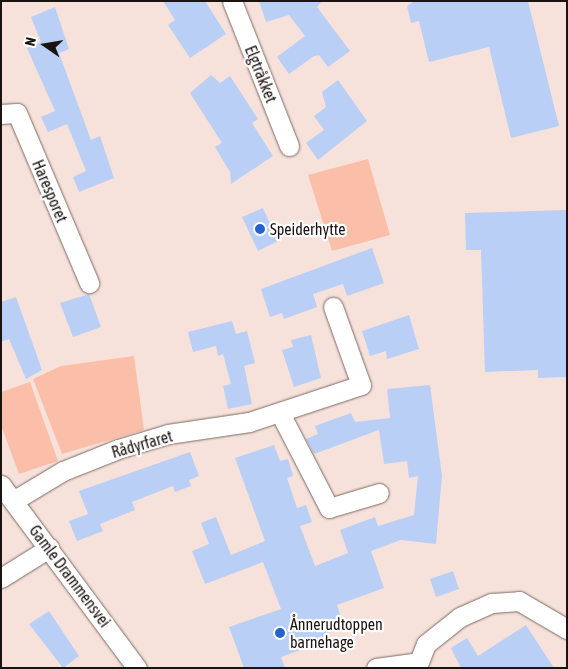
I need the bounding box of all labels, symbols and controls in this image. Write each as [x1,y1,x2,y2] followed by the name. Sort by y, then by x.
[20,20,70,70] north arrow
[22,36,39,47] text: N
[241,43,281,105] street label: Elgtråkket
[28,157,72,225] street label: Haresporet
[270,219,345,239] place label: Speiderhytte
[254,223,266,235] marker: Speiderhytte
[109,426,175,462] street label: Rådyrfaret
[25,521,115,631] street label: Gamle Drammensvei
[290,614,383,652] place label: Ånnerudtoppen barnehage
[274,627,286,639] marker: Ånnerudtoppen barnehage

